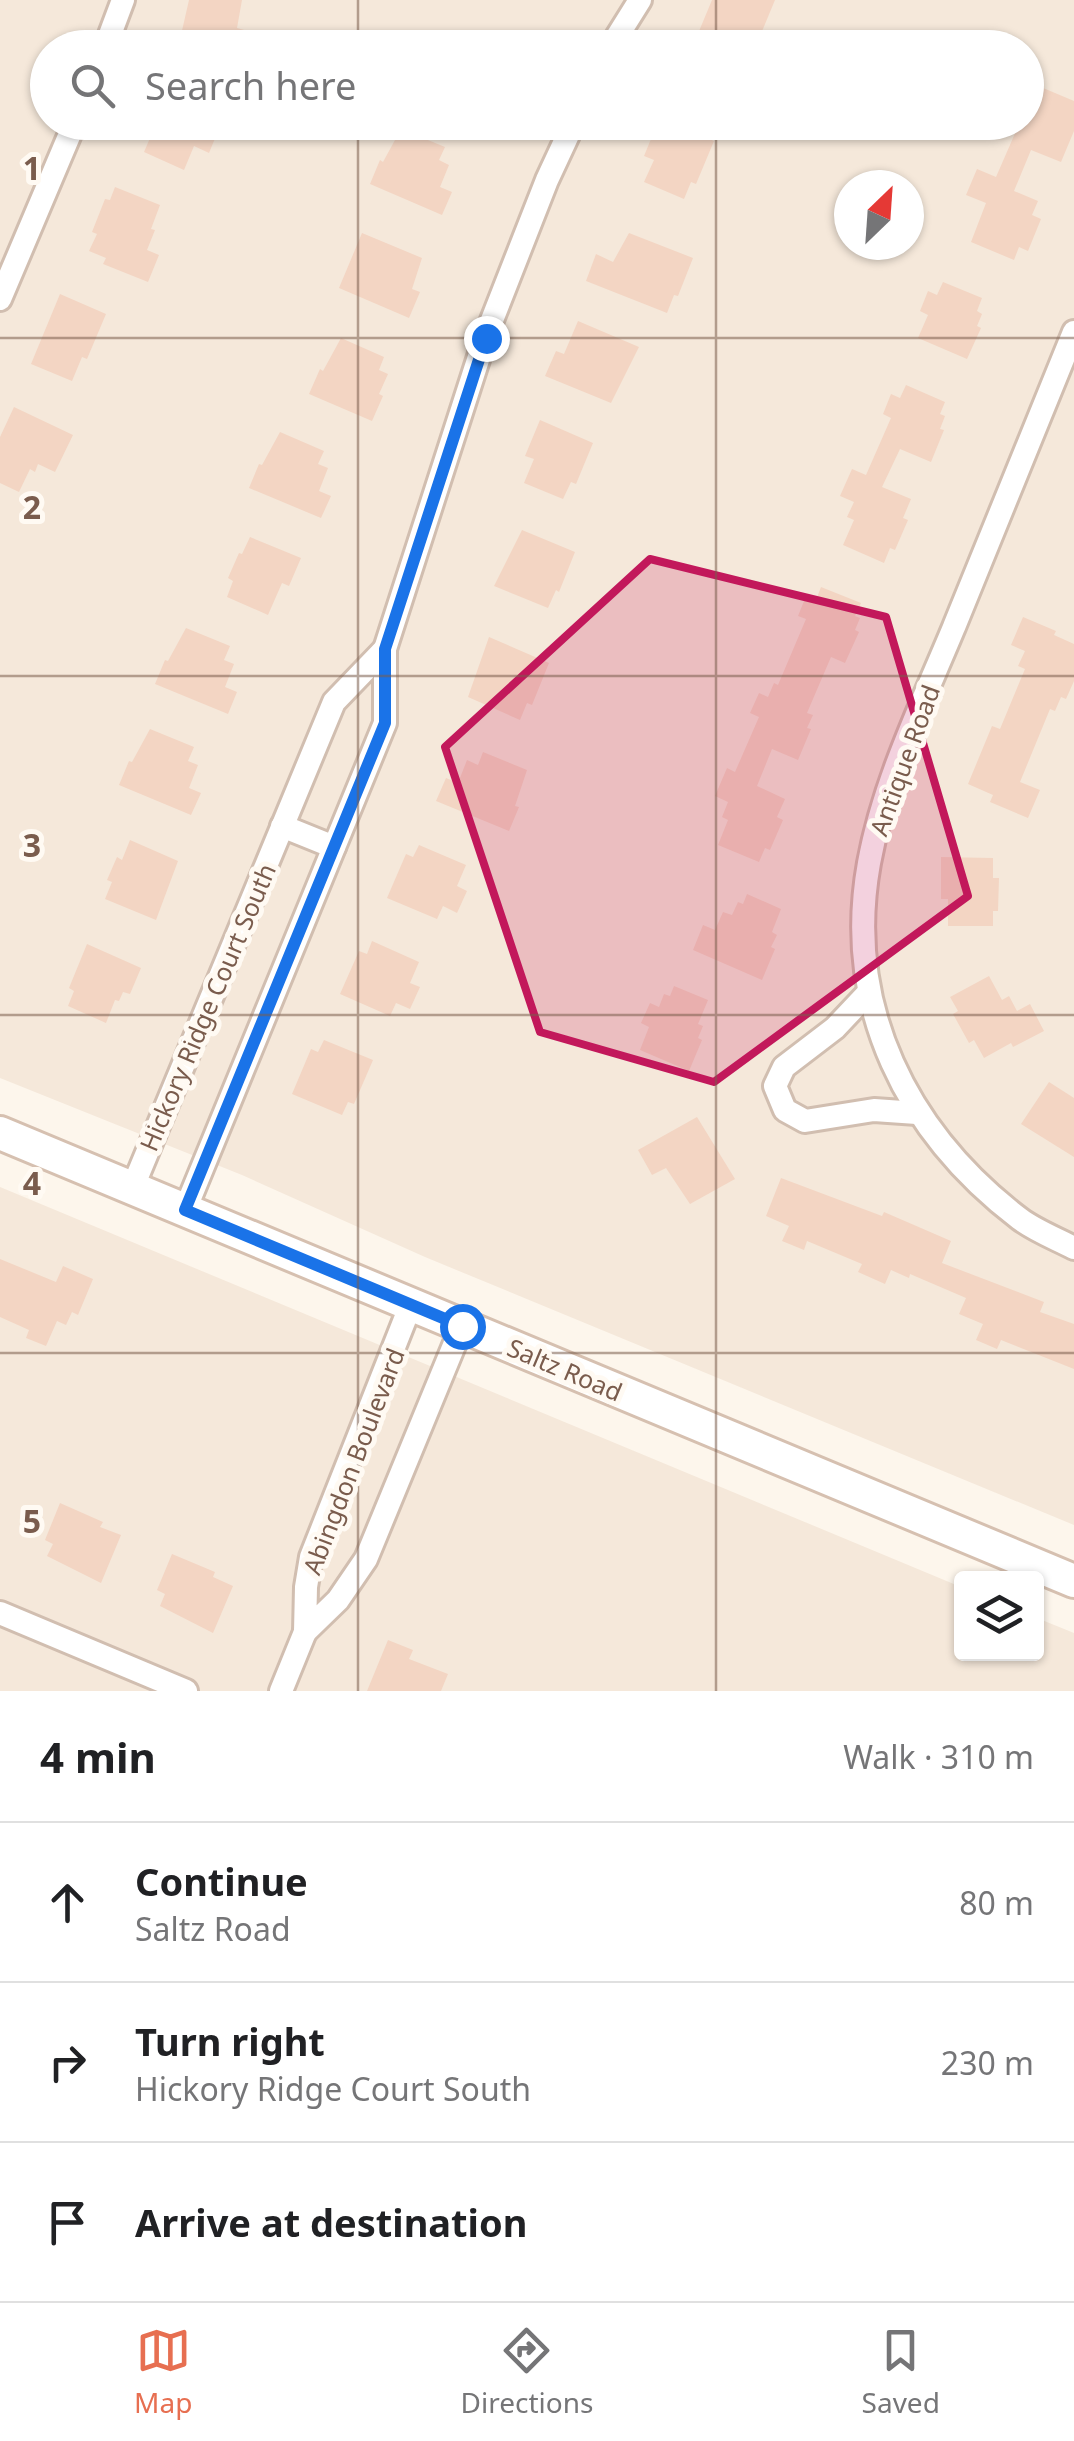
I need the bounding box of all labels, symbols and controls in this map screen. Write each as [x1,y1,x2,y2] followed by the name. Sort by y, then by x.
[30,30,1044,140] search box
[65,58,120,113] icon: search
[145,59,356,111] text: Search here
[23,146,41,189] text: 1
[834,170,924,260] north arrow
[464,316,510,362] route end
[23,485,41,528] text: 2
[861,680,947,840] street label: Antique Road
[23,823,41,866] text: 3
[131,858,283,1156] street label: Hickory Ridge Court South
[23,1161,41,1204] text: 4
[440,1304,486,1350] route start
[502,1330,628,1408] street label: Saltz Road
[294,1343,412,1579] street label: Abingdon Boulevard
[23,1499,41,1542] text: 5
[954,1571,1044,1661] map controls
[954,1571,1044,1661] button: layers
[40,1728,156,1785] text: 4 min
[843,1735,1034,1778] text: Walk · 310 m
[135,1855,308,1907] text: Continue
[40,1875,95,1930] icon: ahead
[959,1881,1034,1924] text: 80 m
[135,1907,291,1950] text: Saltz Road
[135,2015,325,2067] text: Turn right
[40,2035,95,2090] icon: right
[941,2041,1034,2084] text: 230 m
[135,2067,531,2110] text: Hickory Ridge Court South
[40,2195,95,2250] icon: arrive
[135,2196,527,2248] text: Arrive at destination
[134,2323,192,2421] tab: Map
[461,2323,593,2421] tab: Directions
[862,2323,940,2421] tab: Saved

